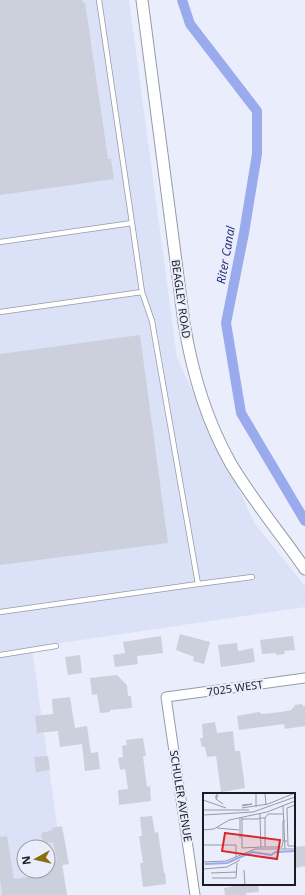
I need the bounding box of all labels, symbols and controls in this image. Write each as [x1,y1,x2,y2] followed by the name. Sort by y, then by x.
[212,224,239,285] water label: Riter Canal
[169,259,194,339] street label: BEAGLEY ROAD
[206,676,264,699] street label: 7025 WEST
[167,749,196,843] street label: SCHULER AVENUE
[203,793,295,885] inset map
[16,839,56,879] north arrow
[18,855,34,866] text: N

